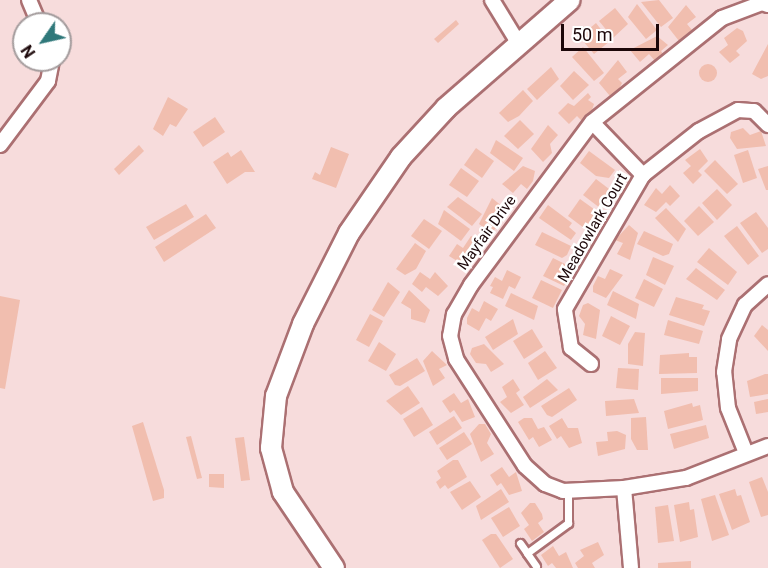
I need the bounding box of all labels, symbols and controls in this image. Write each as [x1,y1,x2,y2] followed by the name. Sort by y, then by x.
[12,12,72,72] north arrow
[564,12,662,50] scale bar
[572,24,612,45] text: 50 m
[17,41,39,61] text: N
[555,170,631,286] street label: Meadowlark Court
[454,192,520,274] street label: Mayfair Drive

